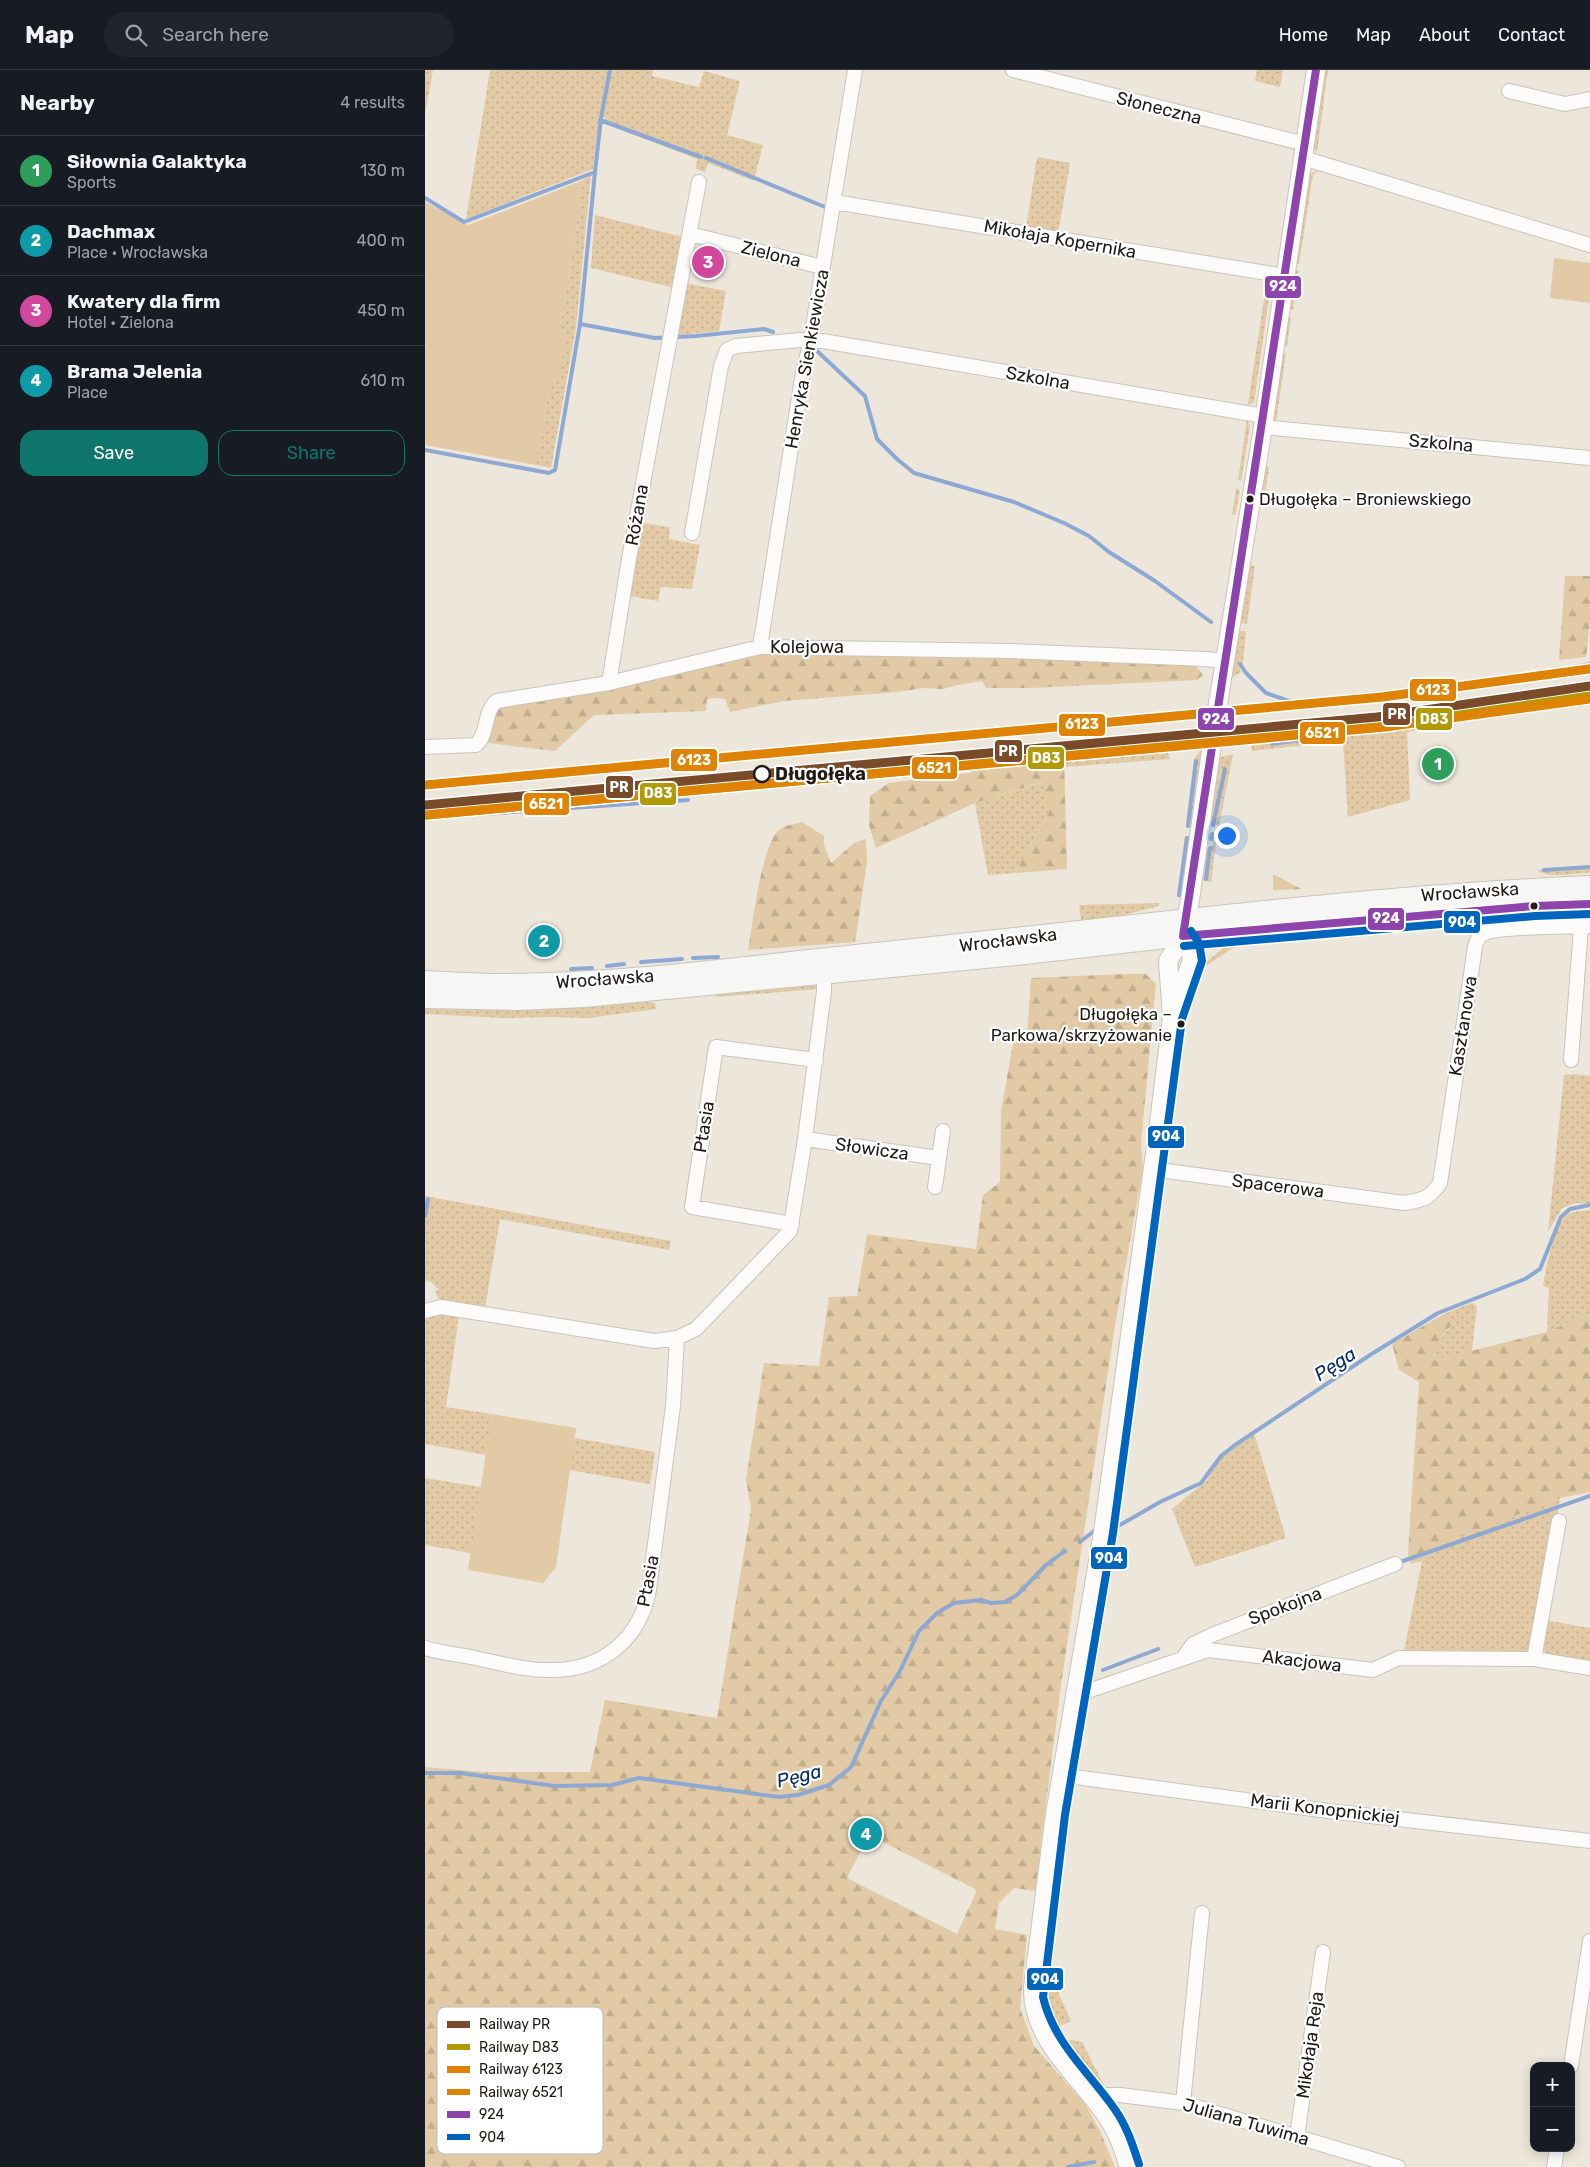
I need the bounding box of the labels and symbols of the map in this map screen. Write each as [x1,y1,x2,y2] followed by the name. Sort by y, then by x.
[1114,87,1204,129] street label: Słoneczna
[982,215,1138,263] street label: Mikołaja Kopernika
[739,236,803,272] street label: Zielona
[692,243,724,281] pin: 3
[780,268,834,450] street label: Henryka Sienkiewicza
[1264,275,1302,299] line badge: 924
[1269,278,1297,295] text: 924
[1004,362,1072,394] street label: Szkolna
[1408,429,1474,457] street label: Szkolna
[621,483,653,547] street label: Różana
[1259,489,1471,510] place label: Długołęka – Broniewskiego
[1245,494,1255,504] marker: Długołęka – Broniewskiego
[770,636,844,658] street label: Kolejowa
[1409,678,1457,702] line badge: 6123
[1416,682,1450,699] text: 6123
[1382,702,1411,726] line badge: PR
[1387,706,1407,723] text: PR
[1197,707,1235,731] line badge: 924
[1415,707,1453,731] line badge: D83
[1202,711,1230,728] text: 924
[1420,711,1448,728] text: D83
[1058,713,1106,737] line badge: 6123
[1065,716,1099,733] text: 6123
[1299,721,1346,745] line badge: 6521
[1305,725,1339,742] text: 6521
[994,739,1023,763] line badge: PR
[998,743,1018,760] text: PR
[1422,745,1454,783] pin: 1
[1027,746,1065,770] line badge: D83
[670,748,718,772] line badge: 6123
[1032,750,1060,767] text: D83
[677,752,711,769] text: 6123
[911,756,958,780] line badge: 6521
[917,760,951,777] text: 6521
[775,763,866,785] place label: Długołęka
[753,765,771,783] marker: Długołęka
[605,775,634,799] line badge: PR
[609,779,629,796] text: PR
[639,782,677,806] line badge: D83
[644,785,672,802] text: D83
[523,792,570,816] line badge: 6521
[529,796,563,813] text: 6521
[1214,823,1240,849] your location
[1420,878,1520,906] street label: Wrocławska
[1529,901,1539,911] unlabelled marker
[1367,907,1405,931] line badge: 924
[1372,910,1400,927] text: 924
[1443,910,1481,934] line badge: 904
[1448,914,1476,931] text: 904
[528,922,560,960] pin: 2
[958,923,1058,957] street label: Wrocławska
[555,965,655,993] street label: Wrocławska
[1444,974,1482,1078] street label: Kasztanowa
[991,1004,1172,1045] place label: Długołęka – Parkowa/skrzyżowanie
[1176,1019,1186,1029] marker: Długołęka – Parkowa/skrzyżowanie
[689,1100,719,1154] street label: Ptasia
[1147,1125,1185,1149] line badge: 904
[1152,1128,1180,1145] text: 904
[834,1133,910,1165] street label: Słowicza
[1231,1169,1325,1203] street label: Spacerowa
[1310,1342,1360,1386] water label: Pęga
[1090,1546,1128,1570] line badge: 904
[1095,1550,1123,1567] text: 904
[632,1553,664,1609] street label: Ptasia
[1245,1582,1325,1630] street label: Spokojna
[1261,1645,1343,1677] street label: Akacjowa
[774,1759,824,1793] water label: Pęga
[1249,1789,1401,1829] street label: Marii Konopnickiej
[850,1815,882,1853] pin: 4
[1026,1967,1064,1991] line badge: 904
[1031,1971,1059,1988] text: 904
[1292,1990,1328,2100] street label: Mikołaja Reja
[437,2007,603,2154] legend
[479,2016,550,2033] text: Railway PR
[479,2039,559,2056] text: Railway D83
[479,2061,563,2078] text: Railway 6123
[479,2084,563,2101] text: Railway 6521
[1180,2093,1312,2151] street label: Juliana Tuwima
[479,2106,504,2123] text: 924
[479,2129,505,2146] text: 904

